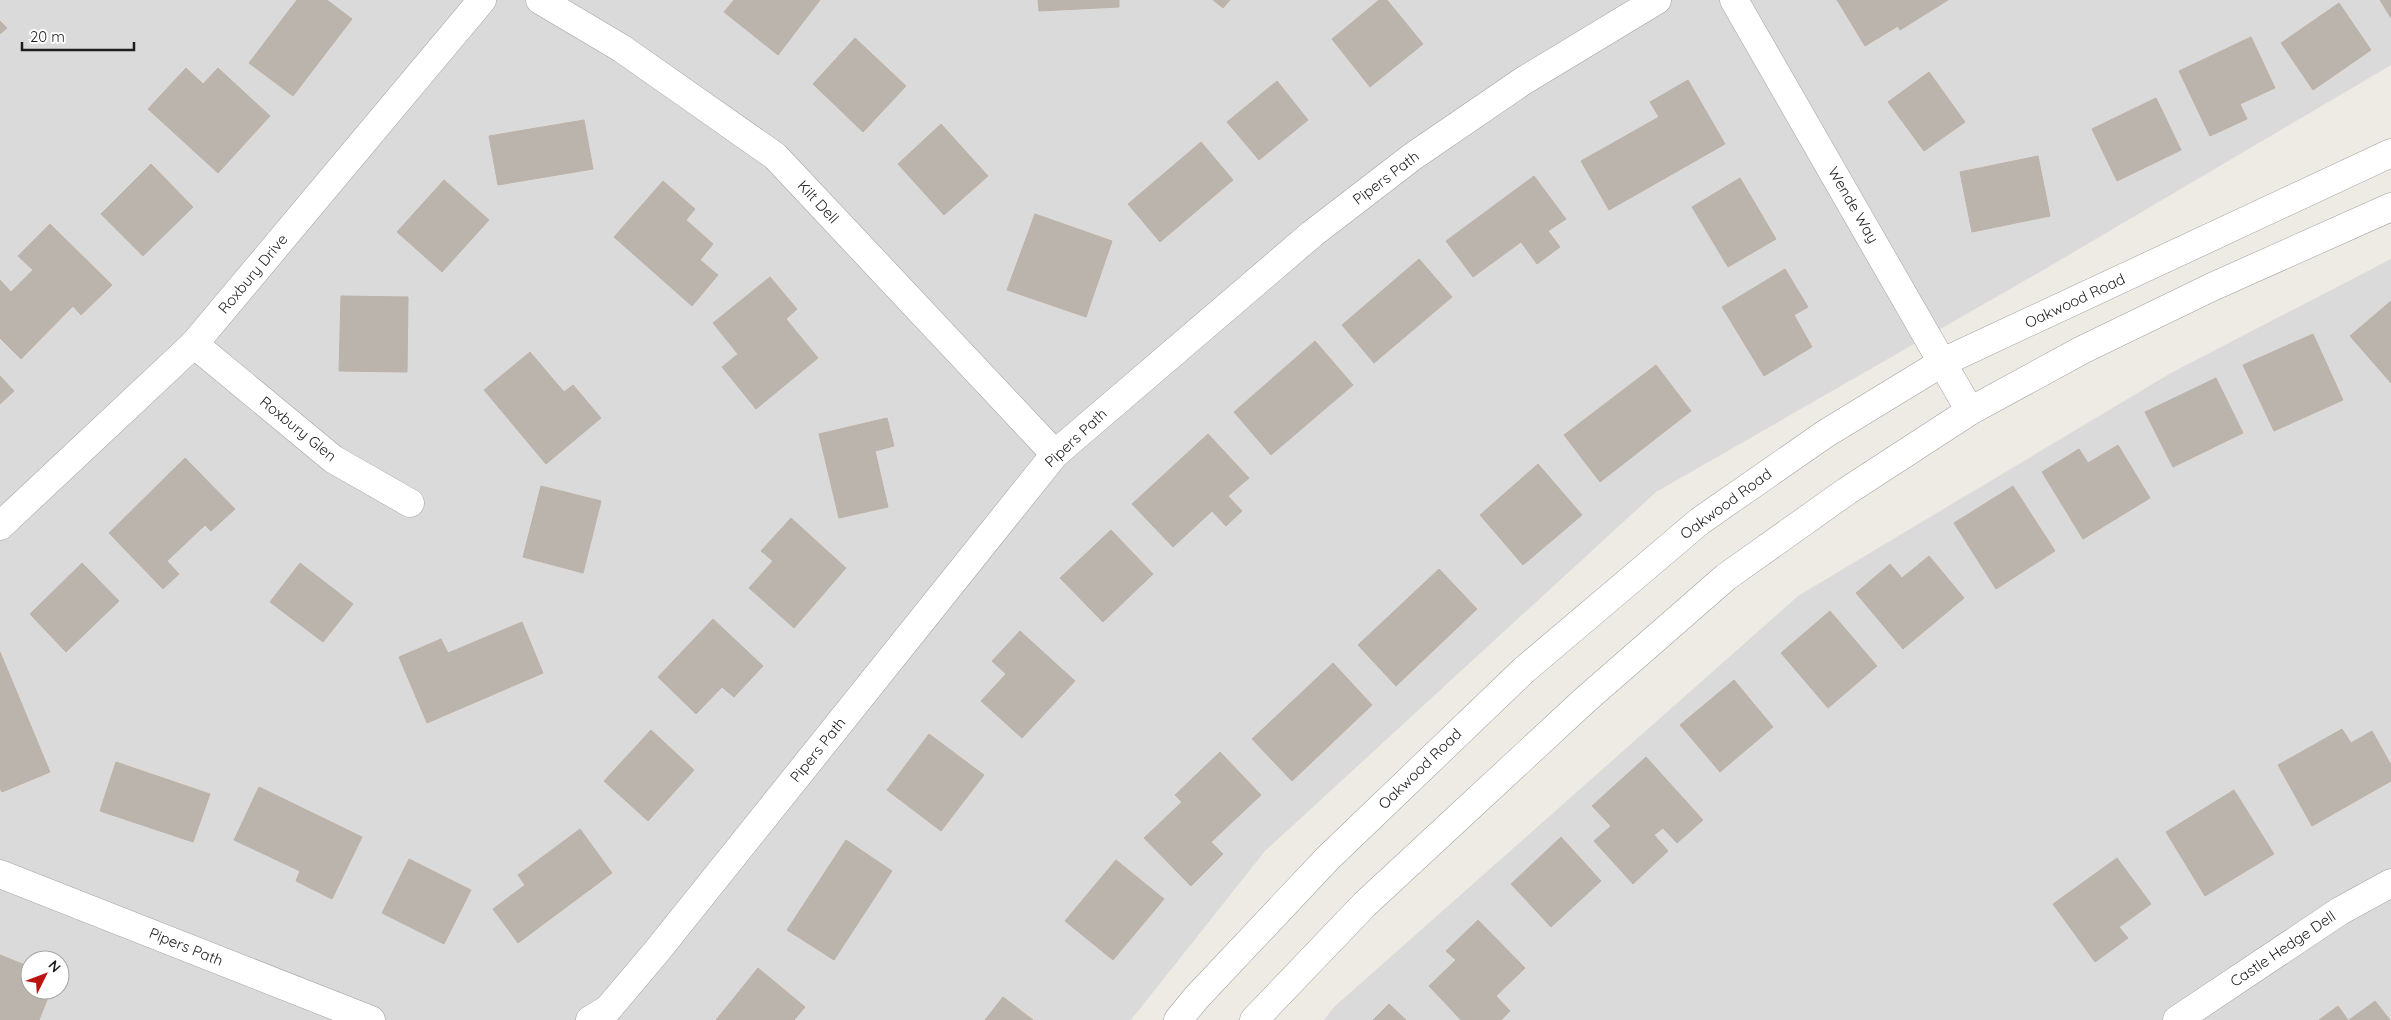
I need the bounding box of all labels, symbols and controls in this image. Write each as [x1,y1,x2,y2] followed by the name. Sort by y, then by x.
[22,20,135,52] scale bar
[30,27,65,46] text: 20 m
[1349,146,1423,209] street label: Pipers Path
[1824,163,1883,246] street label: Wende Way
[794,176,843,227] street label: Kilt Dell
[214,230,291,317] street label: Roxbury Drive
[2022,269,2128,332] street label: Oakwood Road
[256,392,340,465] street label: Roxbury Glen
[1041,404,1111,471] street label: Pipers Path
[1676,464,1775,543] street label: Oakwood Road
[786,713,850,786] street label: Pipers Path
[1374,724,1465,813] street label: Oakwood Road
[2226,906,2339,991] street label: Castle Hedge Dell
[146,923,226,970] street label: Pipers Path
[20,950,70,1000] north arrow
[45,956,65,976] text: N

